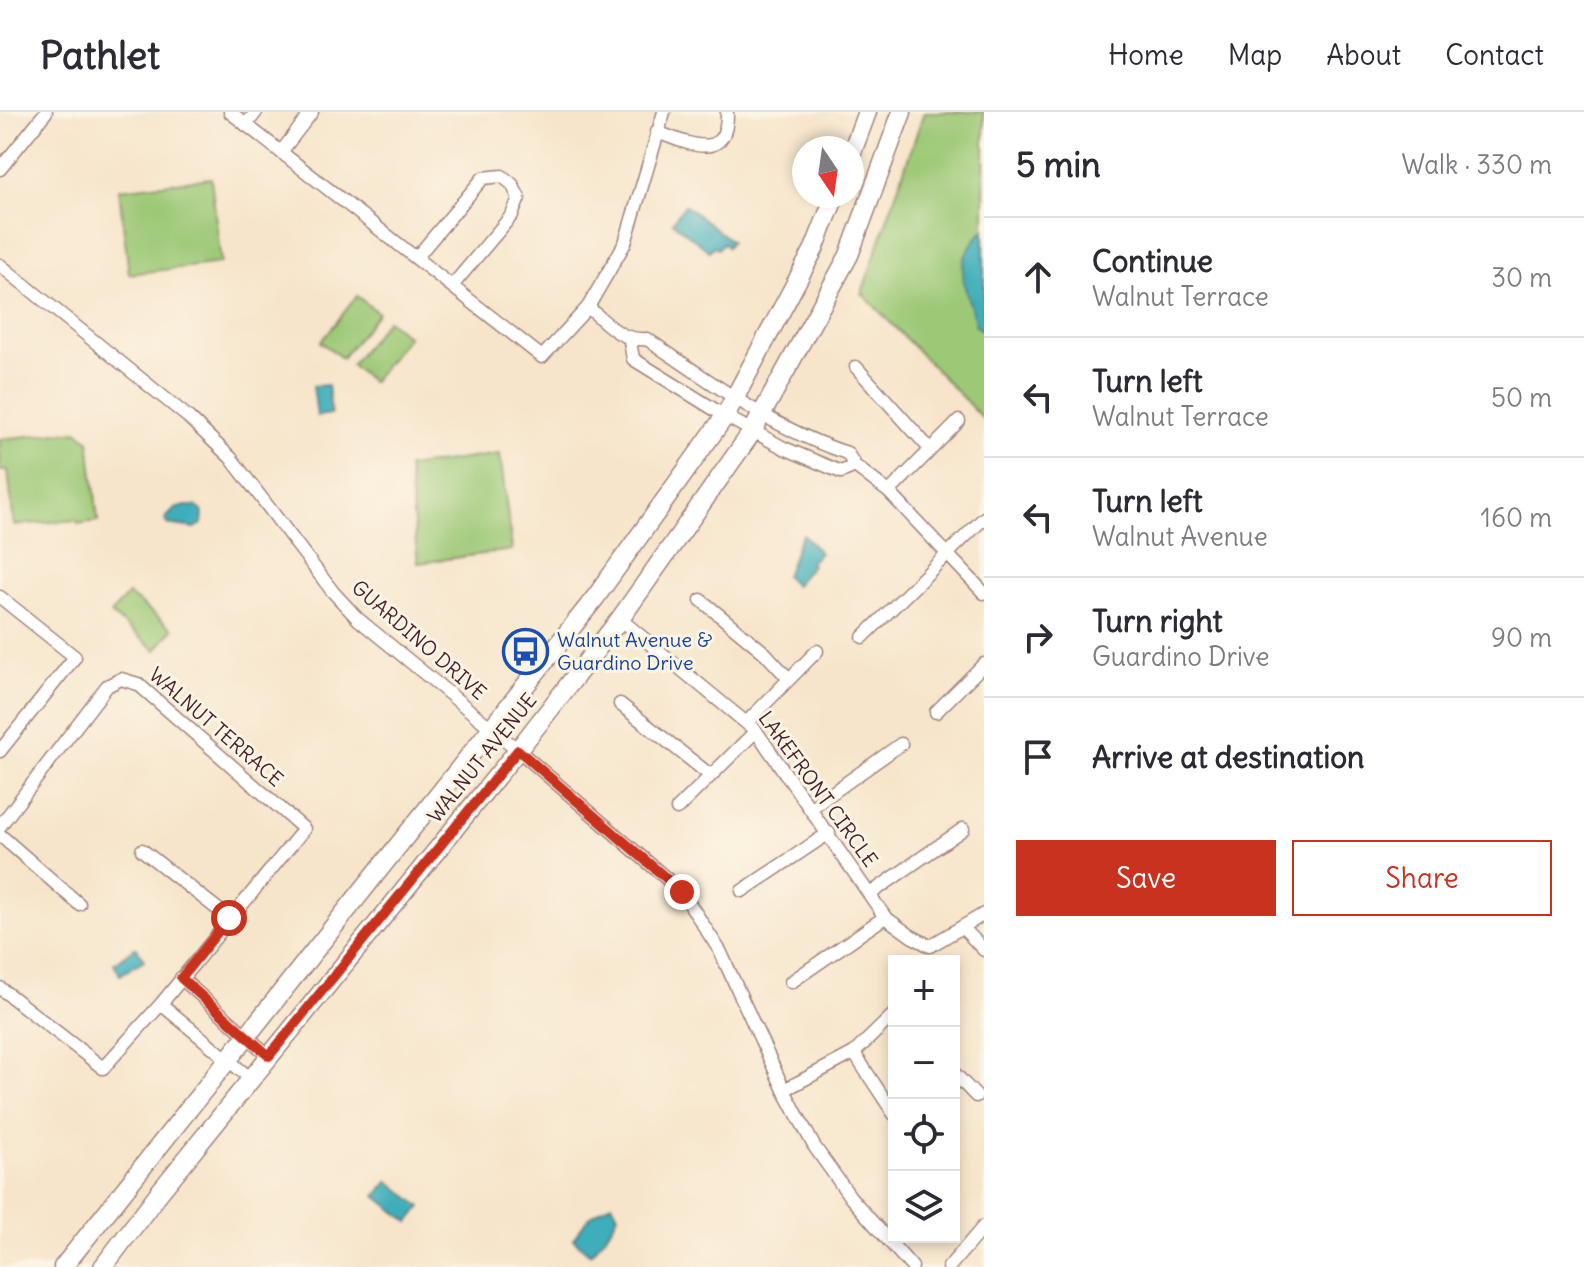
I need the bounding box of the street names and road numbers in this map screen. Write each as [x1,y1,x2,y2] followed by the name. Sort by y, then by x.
[347,574,492,705] street label: GUARDINO DRIVE
[144,662,288,792] street label: WALNUT TERRACE
[422,688,542,828] street label: WALNUT AVENUE
[754,706,883,871] street label: LAKEFRONT CIRCLE

